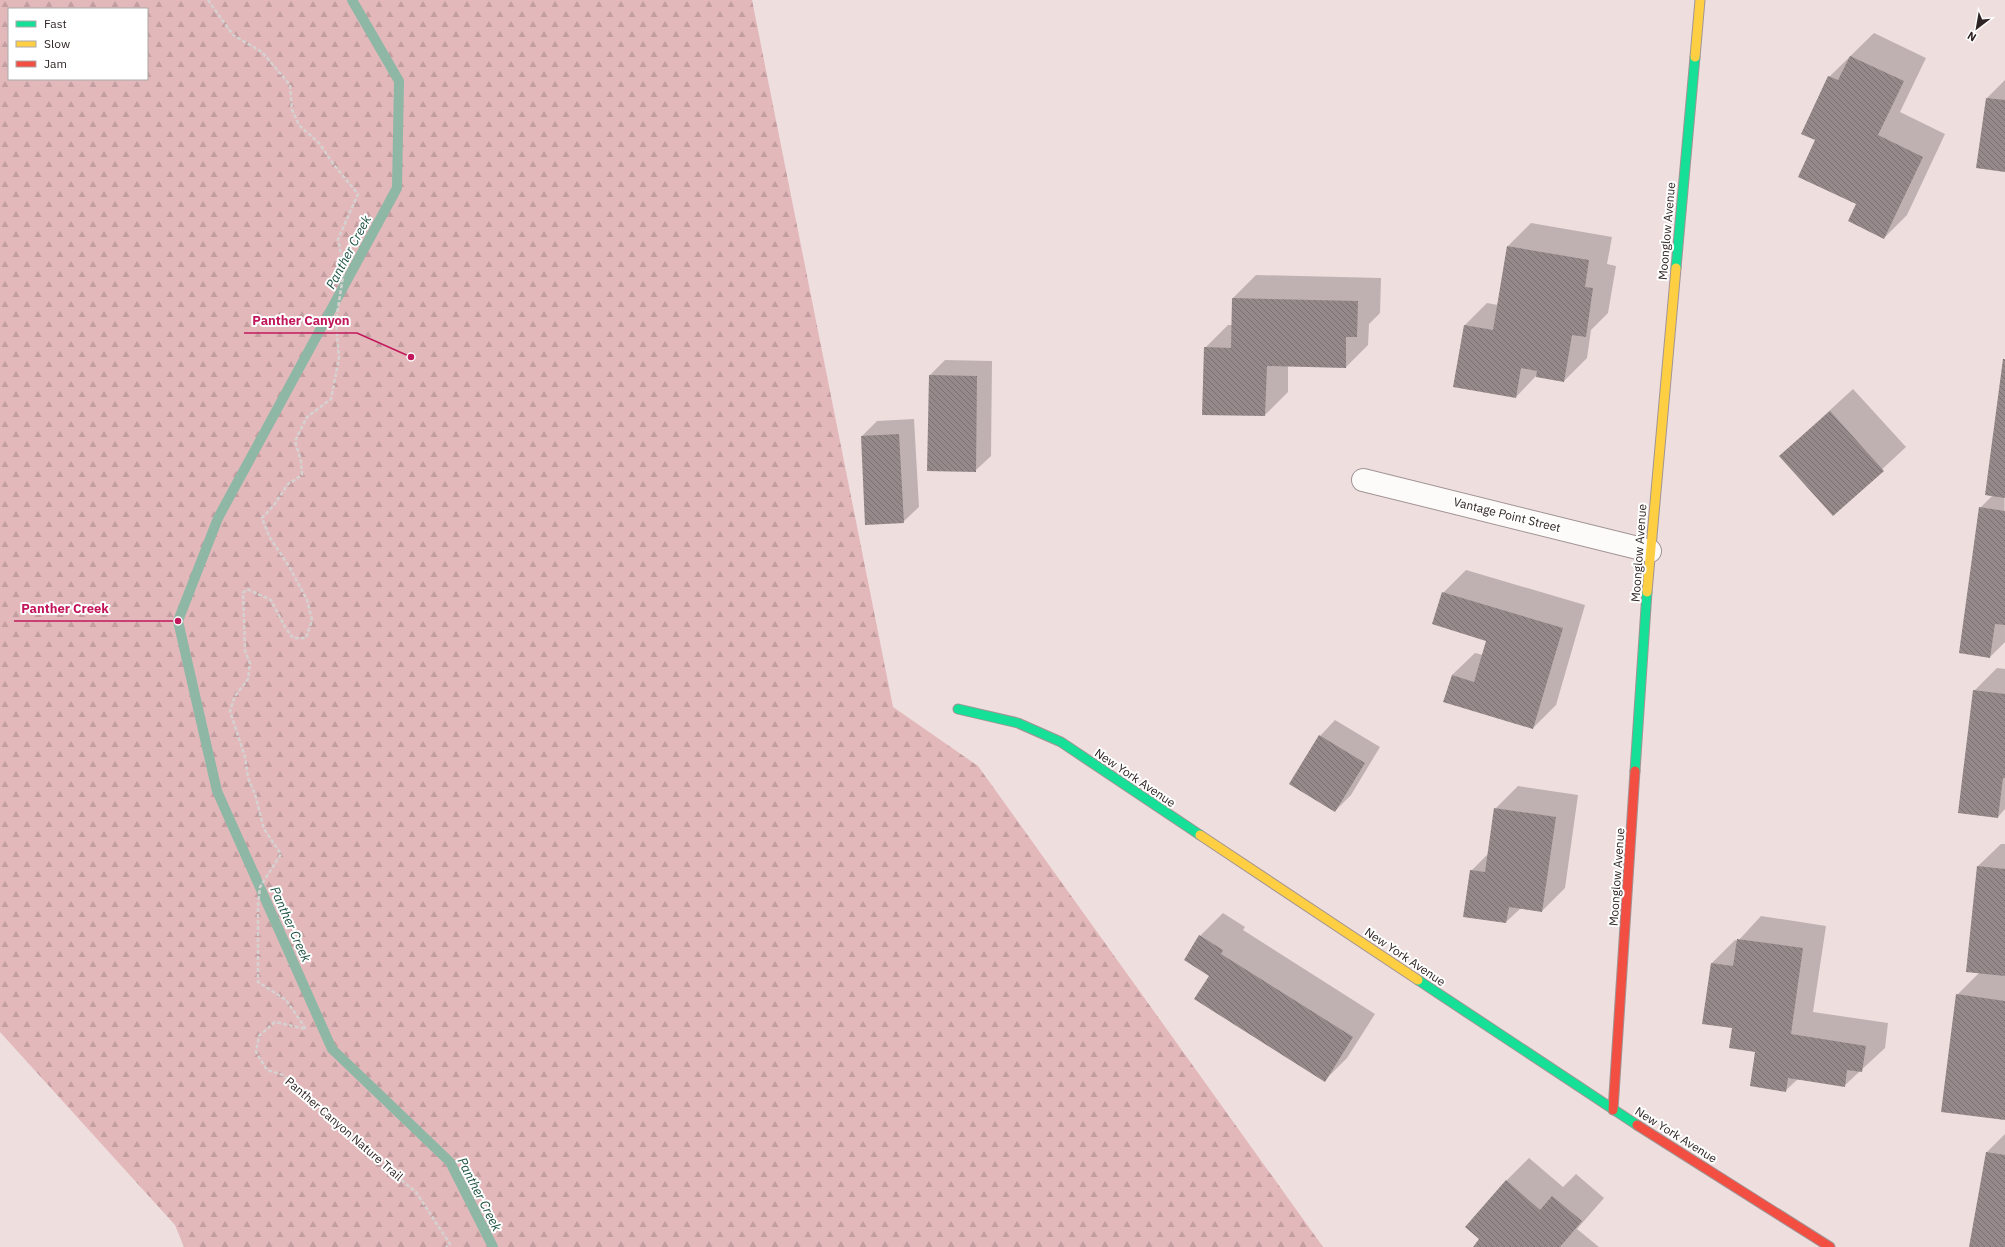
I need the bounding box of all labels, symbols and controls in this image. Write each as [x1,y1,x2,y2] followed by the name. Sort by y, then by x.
[8,8,148,80] legend
[1957,8,1997,48] north arrow
[44,16,67,31] text: Fast
[1965,29,1979,45] text: N
[44,36,70,51] text: Slow
[44,56,67,71] text: Jam
[1655,181,1678,281] street label: Moonglow Avenue
[322,212,375,292] water label: Panther Creek
[244,308,357,333] callout: Panther Canyon
[252,312,350,329] text: Panther Canyon
[1452,494,1562,535] street label: Vantage Point Street
[1628,503,1649,603] street label: Moonglow Avenue
[14,596,117,621] callout: Panther Creek
[21,600,109,617] text: Panther Creek
[1092,745,1179,810] street label: New York Avenue
[1606,827,1627,927] street label: Moonglow Avenue
[266,884,315,965] water label: Panther Creek
[1362,924,1449,989] street label: New York Avenue
[282,1073,406,1184] street label: Panther Canyon Nature Trail
[1632,1103,1720,1166] street label: New York Avenue
[454,1154,506,1234] water label: Panther Creek

